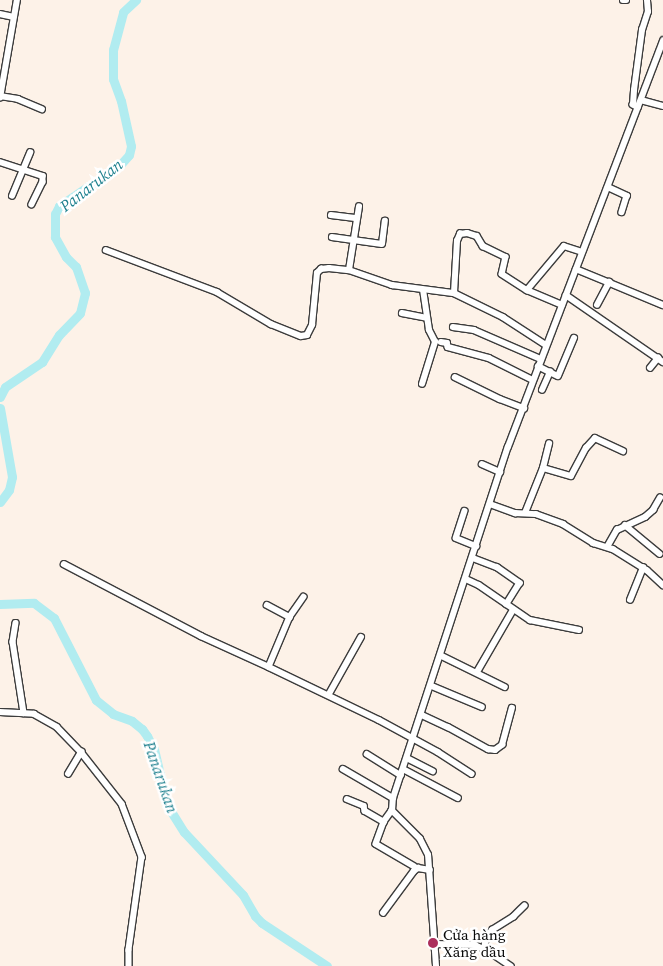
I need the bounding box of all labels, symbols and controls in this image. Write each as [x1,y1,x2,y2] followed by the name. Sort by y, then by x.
[56,154,126,216] water label: Panarukan
[140,739,182,815] water label: Panarukan
[443,925,506,960] place label: Cửa hàng Xăng dầu
[427,937,439,949] marker: Cửa hàng Xăng dầu

